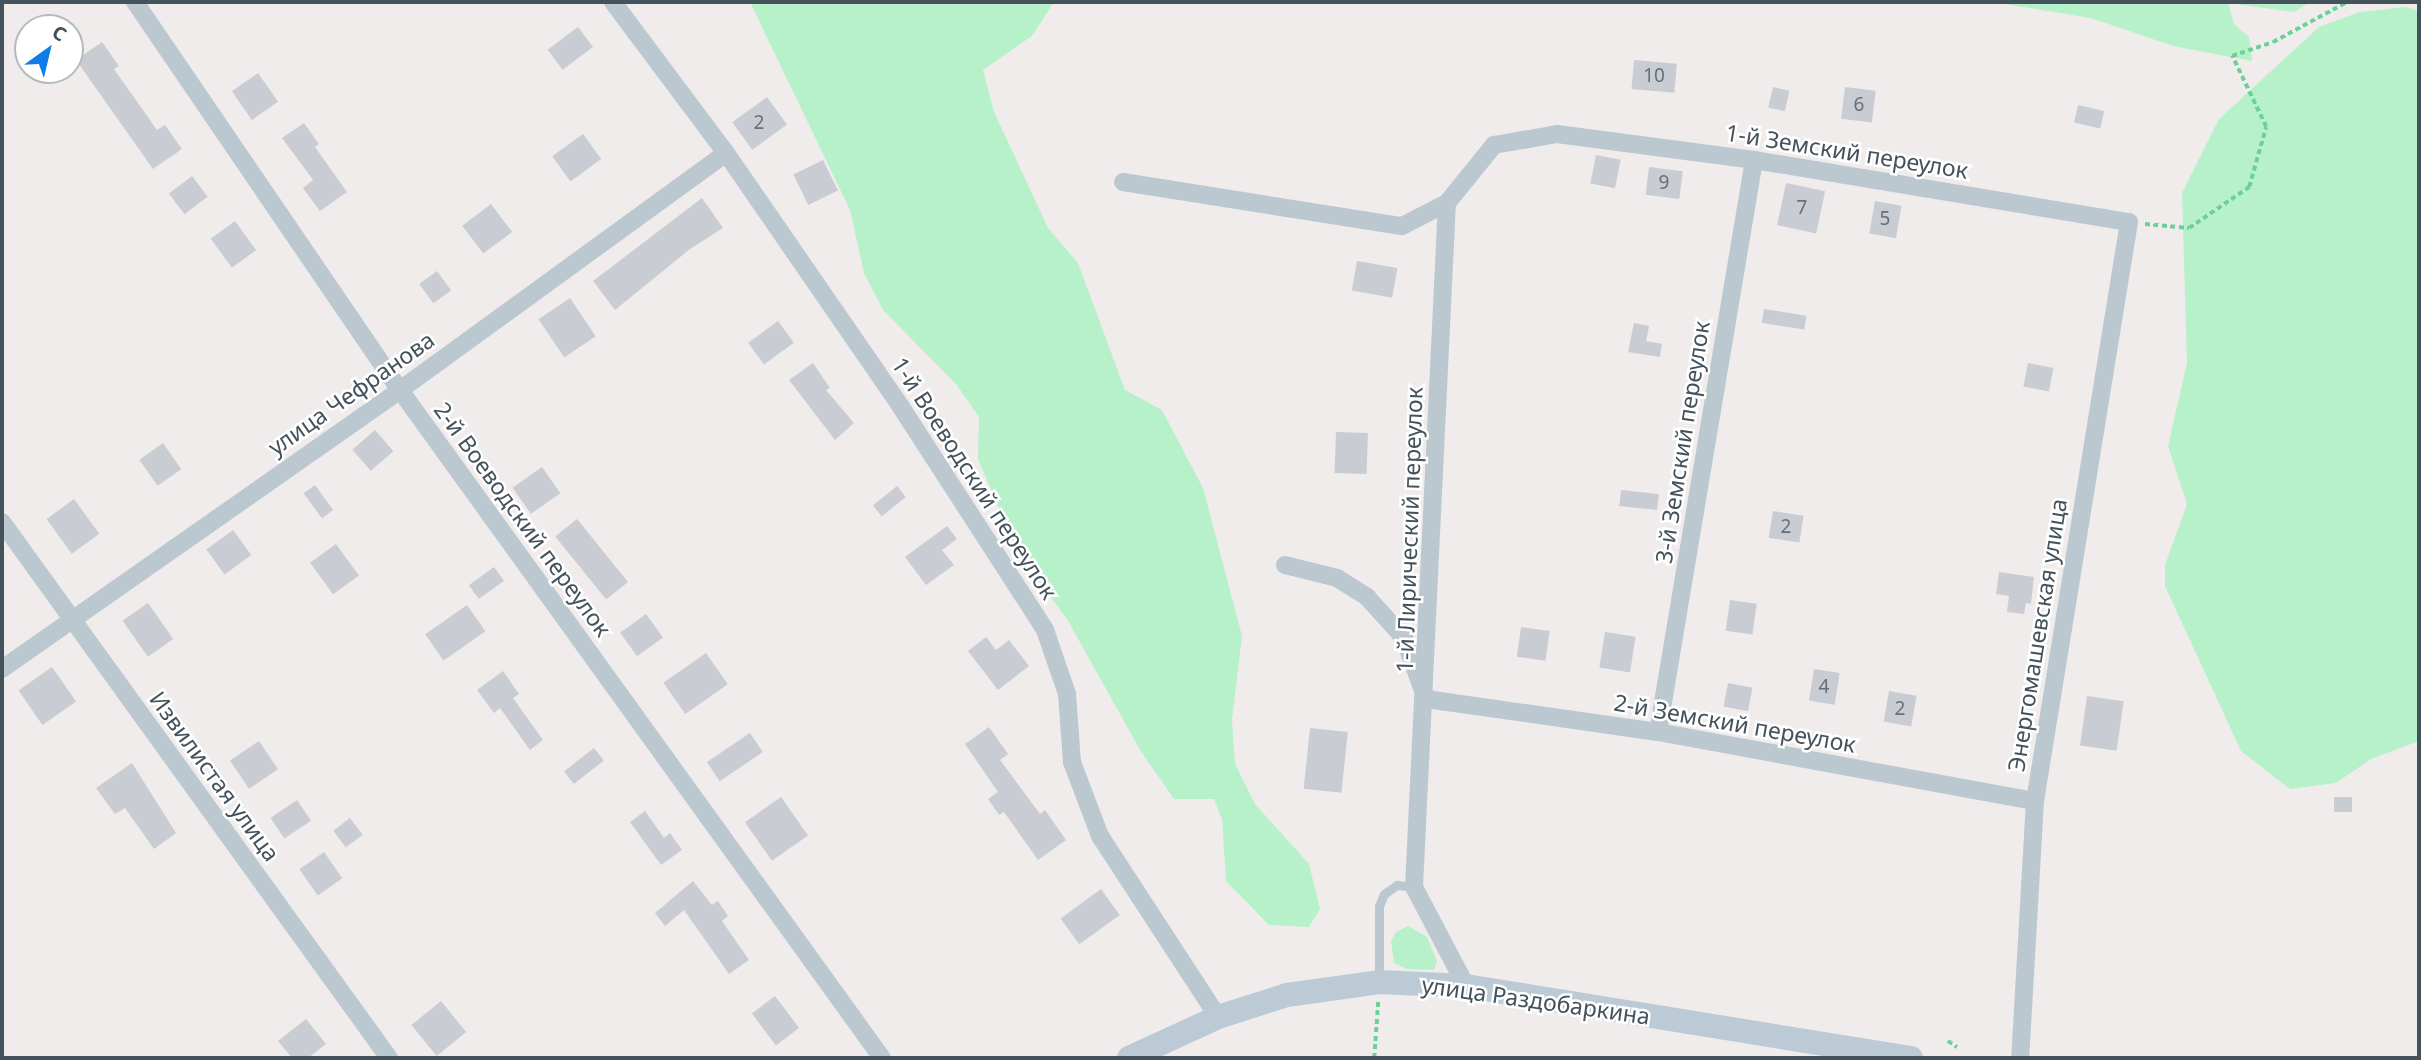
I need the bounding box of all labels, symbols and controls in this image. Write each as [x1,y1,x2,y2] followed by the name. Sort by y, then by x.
[14,14,84,84] north arrow
[47,19,72,47] text: С
[1643,65,1665,87] house number: 10
[1854,94,1864,116] house number: 6
[754,112,764,134] house number: 2
[1724,118,1970,184] street label: 1-й Земский переулок
[1659,172,1669,194] house number: 9
[1797,197,1807,219] house number: 7
[1880,208,1890,230] house number: 5
[1649,319,1715,565] street label: 3-й Земский переулок
[263,325,439,461] street label: улица Чефранова
[886,352,1064,604] street label: 1-й Воеводский переулок
[1390,386,1428,674] street label: 1-й Лирический переулок
[429,396,617,642] street label: 2-й Воеводский переулок
[2002,496,2072,774] street label: Энергомашевская улица
[1781,516,1791,538] house number: 2
[1819,676,1829,698] house number: 4
[144,686,286,866] street label: Извилистая улица
[1612,688,1858,758] street label: 2-й Земский переулок
[1895,698,1905,720] house number: 2
[1420,970,1652,1030] street label: улица Раздобаркина

